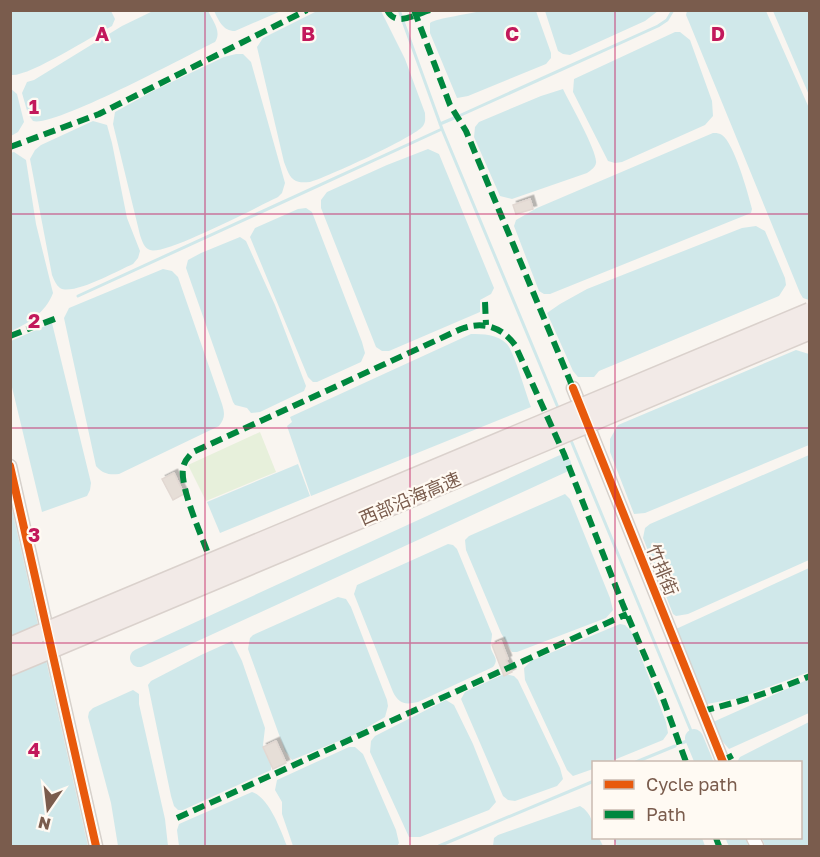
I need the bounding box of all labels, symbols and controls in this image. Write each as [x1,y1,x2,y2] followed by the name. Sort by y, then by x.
[95,21,109,45] text: A
[301,21,315,45] text: B
[505,21,519,45] text: C
[711,21,725,45] text: D
[29,94,39,118] text: 1
[28,308,40,332] text: 2
[356,467,464,529] street label: 西部沿海高速
[28,522,40,546] text: 3
[643,540,683,599] street label: 竹排街
[28,737,40,761] text: 4
[592,761,802,839] legend
[646,773,738,795] text: Cycle path
[18,779,78,839] north arrow
[646,803,686,825] text: Path
[36,812,53,835] text: N

